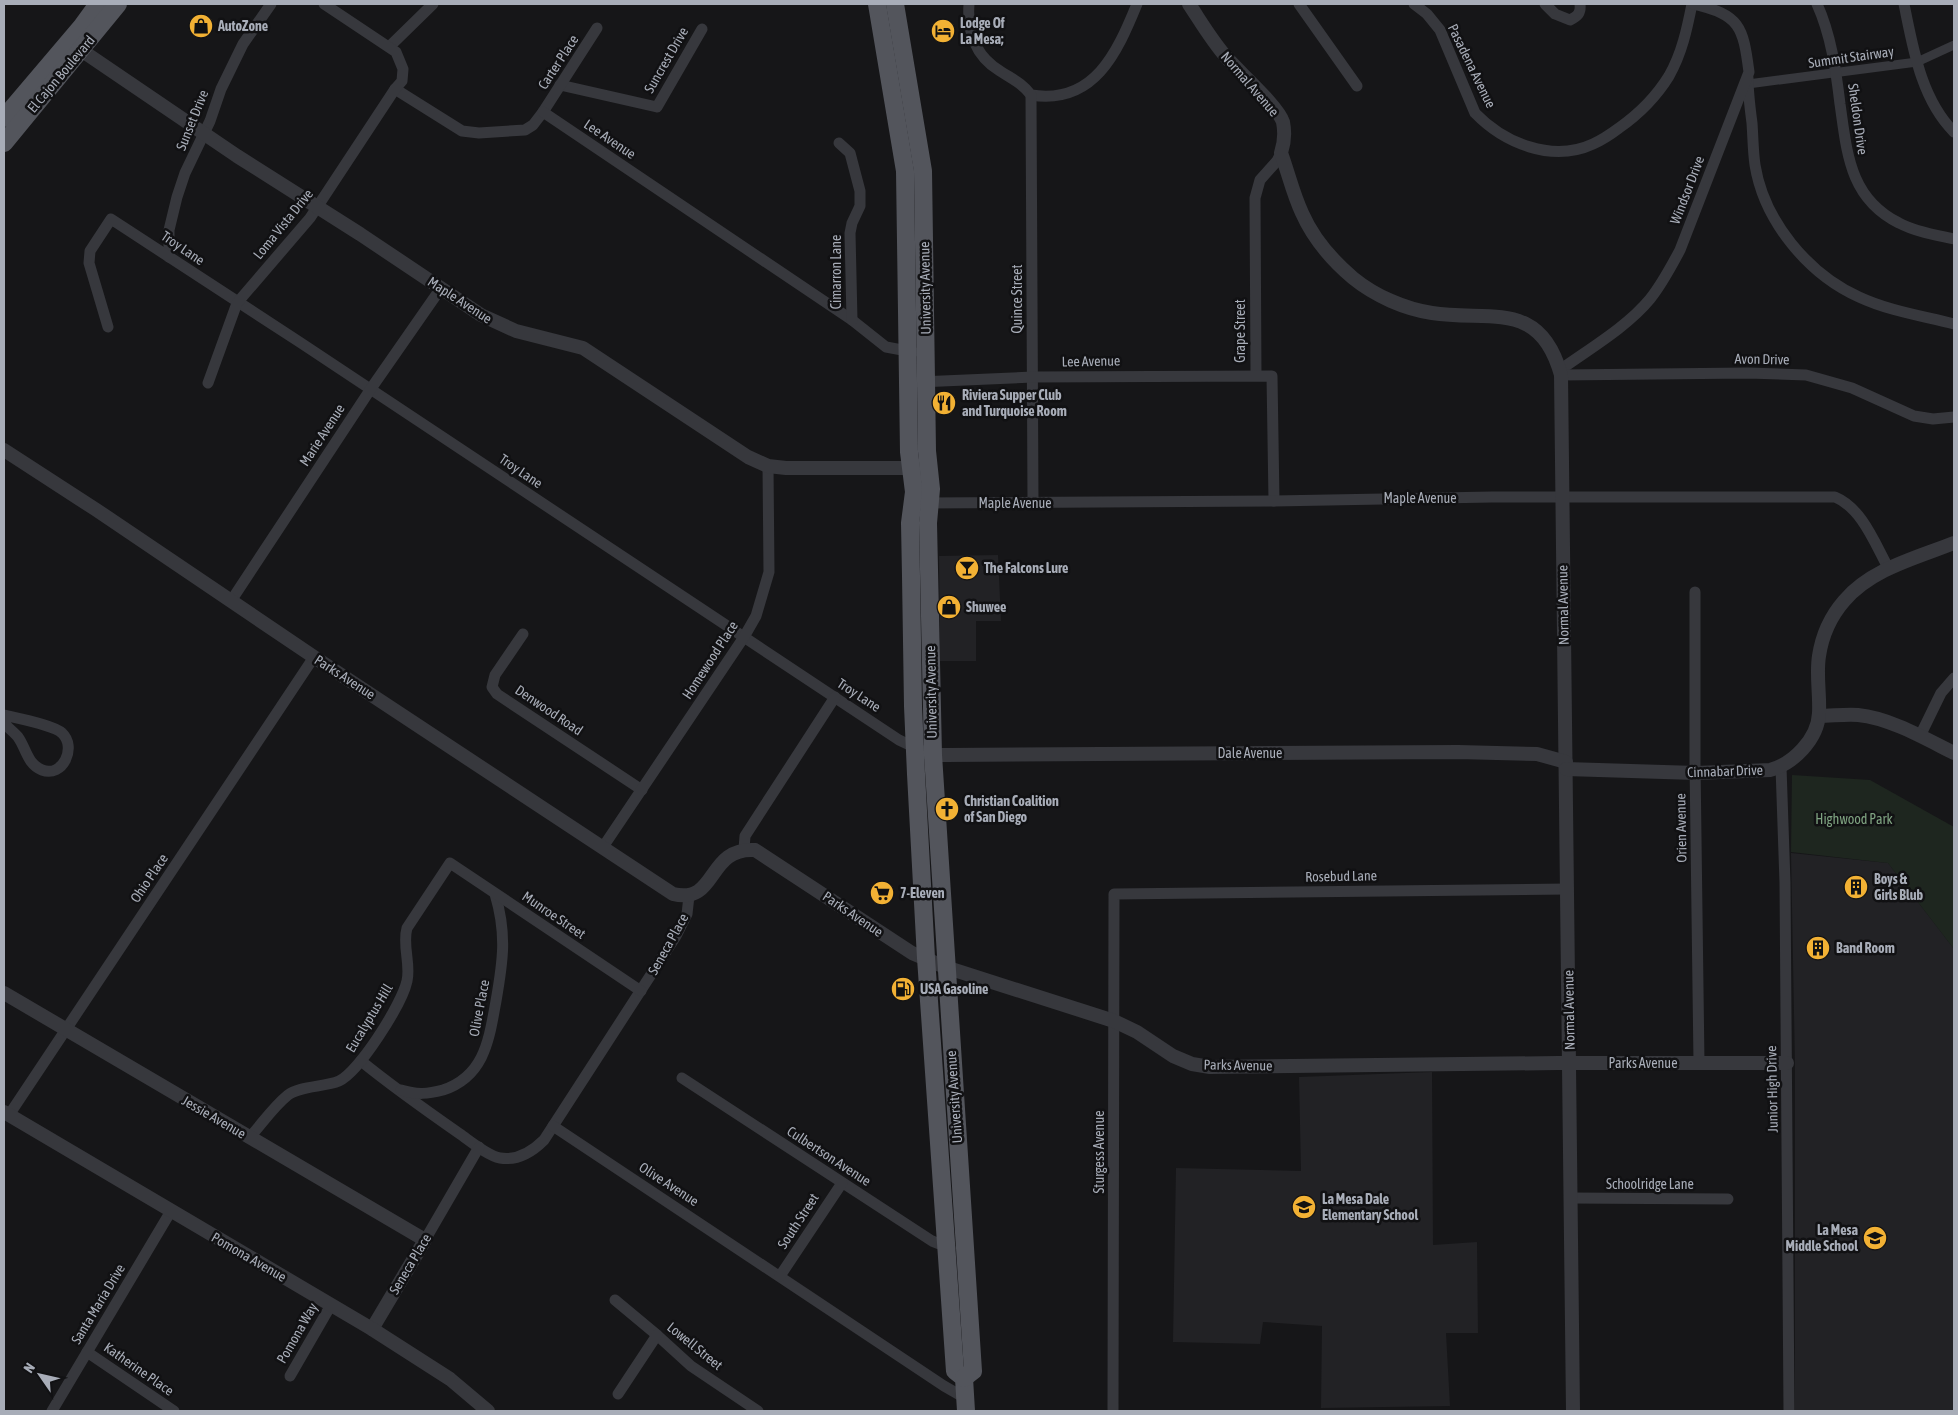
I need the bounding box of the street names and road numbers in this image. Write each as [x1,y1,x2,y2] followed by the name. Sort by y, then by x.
[1445,21,1499,111] street label: Pasadena Avenue
[641,24,691,96] street label: Suncrest Drive
[24,32,98,116] street label: El Cajon Boulevard
[534,32,582,92] street label: Carter Place
[1807,43,1895,71] street label: Summit Stairway
[1218,49,1282,119] street label: Normal Avenue
[1845,82,1871,156] street label: Sheldon Drive
[173,87,211,153] street label: Sunset Drive
[581,116,639,162] street label: Lee Avenue
[1667,154,1707,226] street label: Windsor Drive
[250,186,316,262] street label: Loma Vista Drive
[158,228,208,268] street label: Troy Lane
[828,235,844,309] street label: Cimarron Lane
[916,241,934,335] street label: University Avenue
[1009,264,1025,334] street label: Quince Street
[425,273,495,327] street label: Maple Avenue
[1232,299,1248,363] street label: Grape Street
[1734,351,1790,367] street label: Avon Drive
[1061,352,1121,370] street label: Lee Avenue
[296,401,348,469] street label: Marie Avenue
[496,451,546,491] street label: Troy Lane
[1383,490,1457,506] street label: Maple Avenue
[978,495,1052,511] street label: Maple Avenue
[1554,565,1572,645] street label: Normal Avenue
[679,618,741,702] street label: Homewood Place
[922,645,940,739] street label: University Avenue
[312,652,378,702] street label: Parks Avenue
[834,675,884,715] street label: Troy Lane
[512,682,586,738] street label: Denwood Road
[1218,745,1282,761] street label: Dale Avenue
[1687,762,1763,780] street label: Cinnabar Drive
[1672,793,1690,863] street label: Orien Avenue
[127,851,171,905] street label: Ohio Place
[1305,867,1377,885] street label: Rosebud Lane
[519,888,589,942] street label: Munroe Street
[820,888,886,940] street label: Parks Avenue
[645,911,691,977] street label: Seneca Place
[1560,970,1578,1050] street label: Normal Avenue
[466,978,492,1038] street label: Olive Place
[342,981,396,1055] street label: Eucalyptus Hill
[1763,1045,1781,1133] street label: Junior High Drive
[943,1050,965,1144] street label: University Avenue
[1609,1055,1678,1071] street label: Parks Avenue
[1203,1056,1273,1074] street label: Parks Avenue
[179,1092,249,1142] street label: Jessie Avenue
[1091,1110,1107,1194] street label: Sturgess Avenue
[784,1123,874,1189] street label: Culbertson Avenue
[636,1159,702,1209] street label: Olive Avenue
[1606,1176,1694,1192] street label: Schoolridge Lane
[774,1190,822,1252] street label: South Street
[209,1229,289,1285] street label: Pomona Avenue
[386,1231,434,1297] street label: Seneca Place
[68,1261,128,1347] street label: Santa Maria Drive
[273,1300,321,1366] street label: Pomona Way
[664,1319,726,1373] street label: Lowell Street
[101,1339,177,1399] street label: Katherine Place

